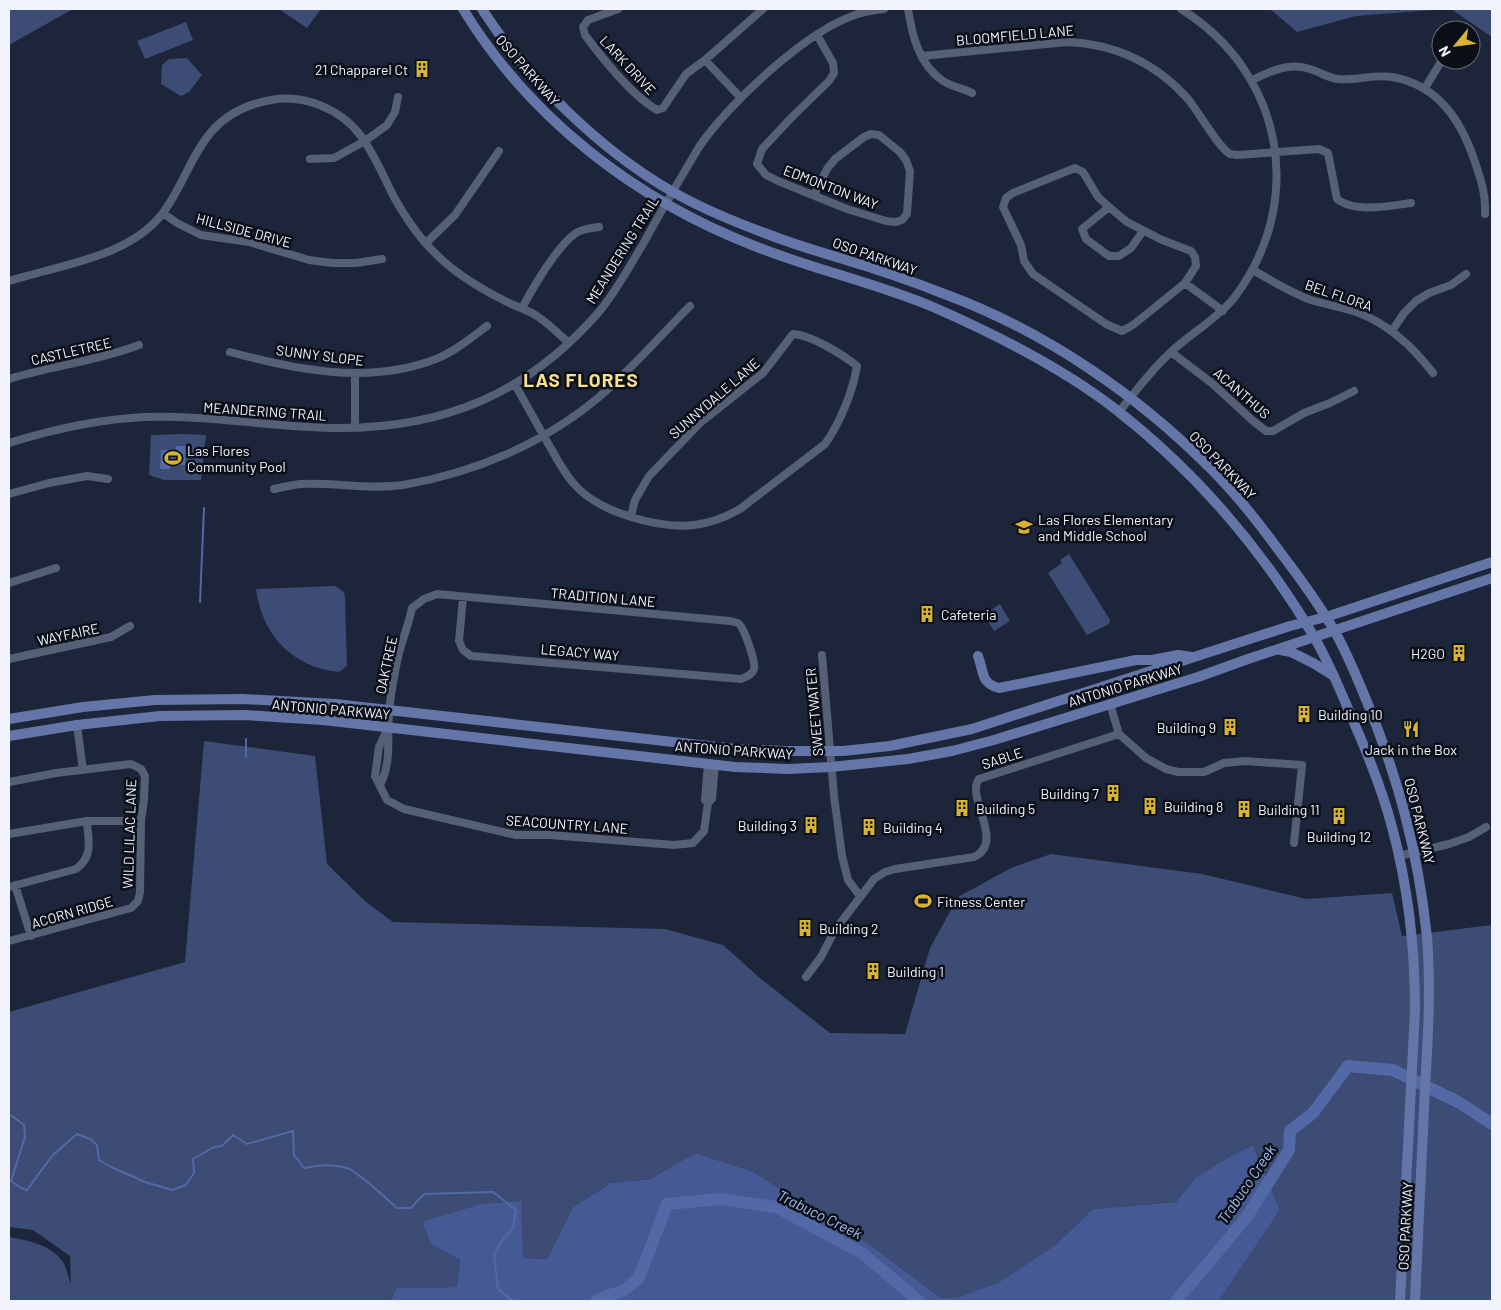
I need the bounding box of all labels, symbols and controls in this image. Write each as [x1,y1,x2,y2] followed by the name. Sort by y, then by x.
[1431,20,1481,70] north arrow
[955,21,1075,49] street label: BLOOMFIELD LANE
[493,31,563,109] street label: OSO PARKWAY
[596,32,660,98] street label: LARK DRIVE
[1435,43,1454,60] text: N
[412,59,432,79] building icon: 21 Chapparel Ct
[315,61,408,78] place label: 21 Chapparel Ct
[781,161,881,213] street label: EDMONTON WAY
[582,193,662,307] street label: MEANDERING TRAIL
[195,209,293,251] street label: HILLSIDE DRIVE
[830,234,920,278] street label: OSO PARKWAY
[1303,276,1375,315] street label: BEL FLORA
[29,333,113,369] street label: CASTLETREE
[275,341,365,369] street label: SUNNY SLOPE
[665,354,763,442] street label: SUNNYDALE LANE
[1210,364,1274,422] street label: ACANTHUS
[523,368,639,391] district label: LAS FLORES
[203,398,327,424] street label: MEANDERING TRAIL
[1186,427,1260,503] street label: OSO PARKWAY
[187,442,286,475] place label: Las Flores Community Pool
[163,448,183,468] sports icon: Las Flores Community Pool
[1038,511,1174,544] place label: Las Flores Elementary and Middle School
[1014,517,1034,537] school or university icon: Las Flores Elementary and Middle School
[550,584,656,610] street label: TRADITION LANE
[917,604,937,624] building icon: Cafeteria
[941,606,996,623] place label: Cafeteria
[36,619,100,649] street label: WAYFAIRE
[372,634,400,696] street label: OAKTREE
[540,640,620,664] street label: LEGACY WAY
[1449,643,1469,663] building icon: H2GO
[1411,645,1445,662] place label: H2GO
[1066,660,1184,710] street label: ANTONIO PARKWAY
[802,667,826,757] street label: SWEETWATER
[271,695,391,723] street label: ANTONIO PARKWAY
[1294,704,1314,724] building icon: Building 10
[1318,706,1383,723] place label: Building 10
[1220,717,1240,737] building icon: Building 9
[1157,719,1216,736] place label: Building 9
[1401,719,1421,739] restaurant icon: Jack in the Box
[674,737,794,763] street label: ANTONIO PARKWAY
[1365,741,1457,758] place label: Jack in the Box
[979,743,1025,773] street label: SABLE
[1401,776,1439,866] street label: OSO PARKWAY
[119,779,139,889] street label: WILD LILAC LANE
[1103,783,1123,803] building icon: Building 7
[1040,785,1099,802] place label: Building 7
[1140,796,1160,816] building icon: Building 8
[952,798,972,818] building icon: Building 5
[1164,798,1223,815] place label: Building 8
[1234,799,1254,819] building icon: Building 11
[976,800,1035,817] place label: Building 5
[1258,801,1320,818] place label: Building 11
[1329,806,1349,826] building icon: Building 12
[505,811,629,837] street label: SEACOUNTRY LANE
[801,815,821,835] building icon: Building 3
[738,817,797,834] place label: Building 3
[859,817,879,837] building icon: Building 4
[883,819,943,836] place label: Building 4
[1307,828,1371,845] place label: Building 12
[913,891,933,911] sports icon: Fitness Center
[29,892,115,932] street label: ACORN RIDGE
[937,893,1025,910] place label: Fitness Center
[795,918,815,938] building icon: Building 2
[819,920,878,937] place label: Building 2
[863,961,883,981] building icon: Building 1
[887,963,944,980] place label: Building 1
[1213,1140,1279,1227] water label: Trabuco Creek
[1394,1181,1416,1271] street label: OSO PARKWAY
[775,1186,866,1242] water label: Trabuco Creek

